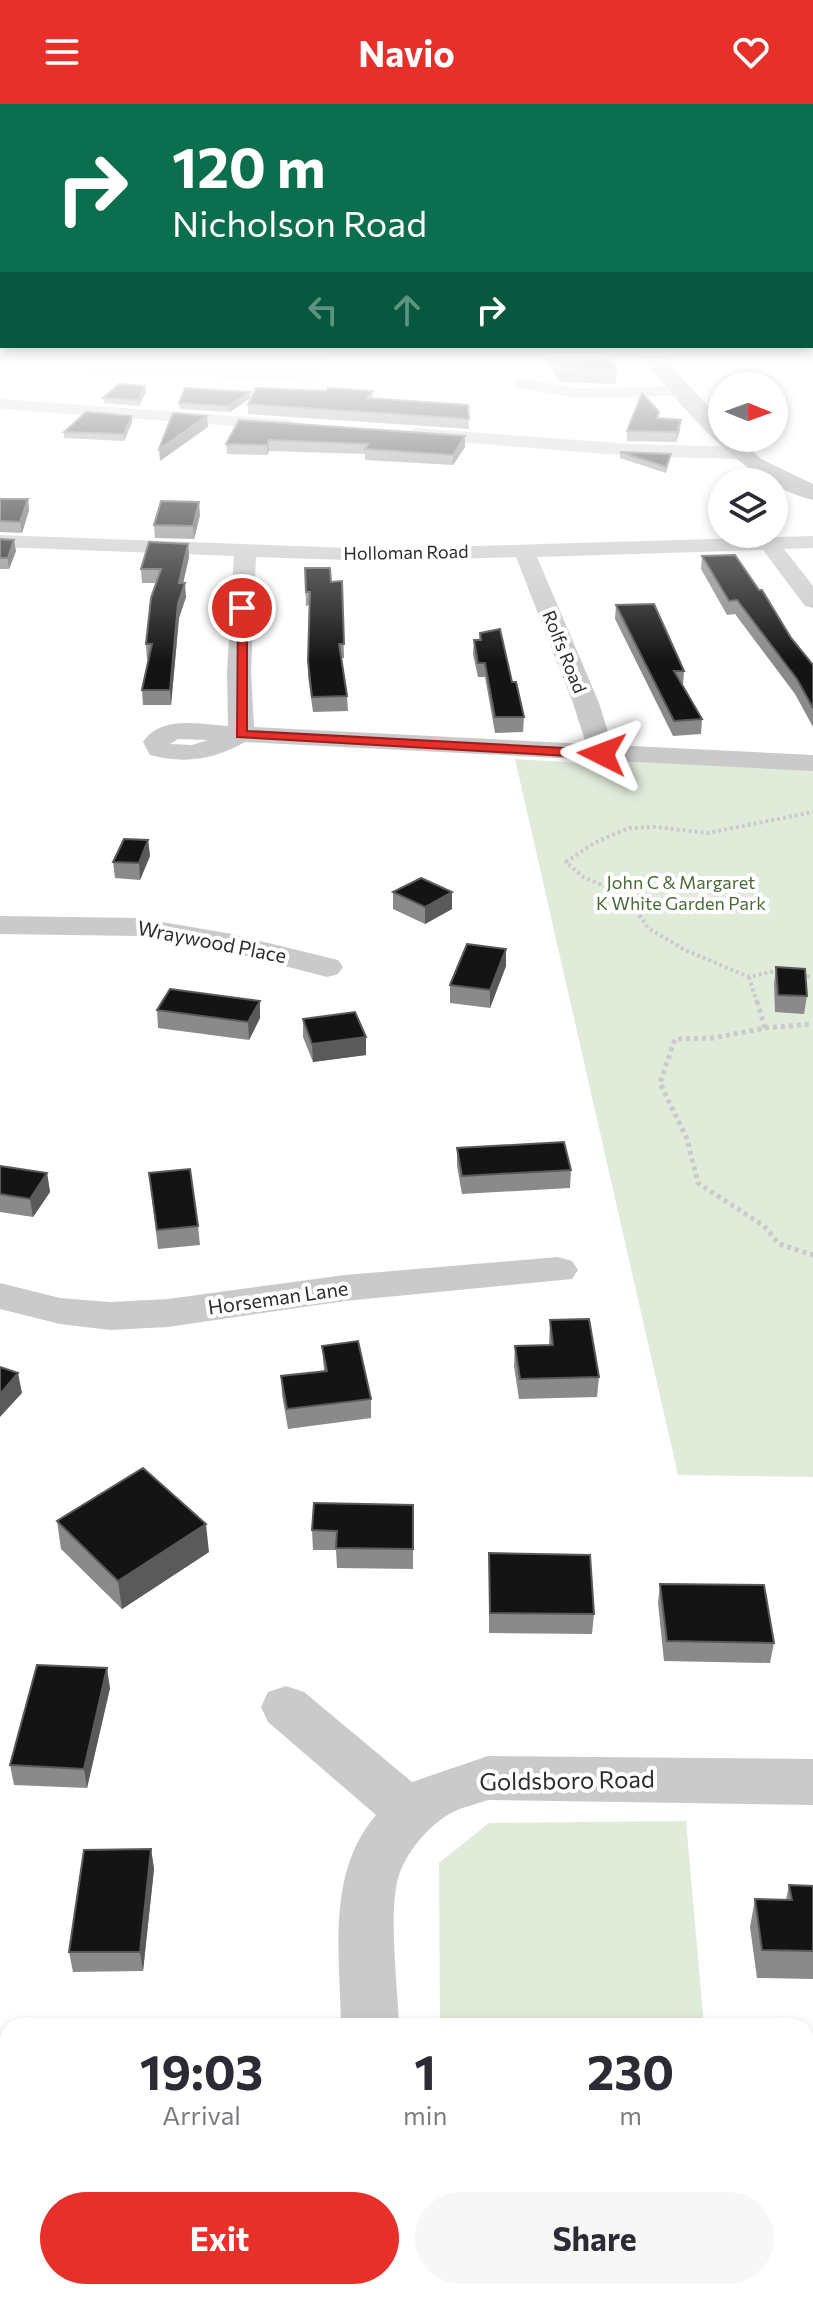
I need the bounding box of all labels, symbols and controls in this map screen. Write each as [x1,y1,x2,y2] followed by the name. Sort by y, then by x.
[40,30,84,74] icon: menu
[358,30,455,74] text: Navio
[729,30,773,74] icon: heart
[172,131,326,200] text: 120 m
[40,136,144,240] icon: right
[172,200,427,244] text: Nicholson Road
[301,288,345,332] icon: left
[385,288,429,332] icon: ahead
[469,288,513,332] icon: right
[708,372,788,452] north arrow
[708,372,788,548] map controls
[708,468,788,548] button: layers
[343,540,469,564] street label: Holloman Road
[208,574,276,642] pin
[220,586,264,630] icon: arrive
[538,607,591,696] street label: Rolfs Road
[560,712,644,796] position arrow
[596,871,766,914] park label: John C & Margaret K White Garden Park
[136,915,289,967] street label: Wraywood Place
[206,1275,350,1319] street label: Horseman Lane
[479,1763,655,1796] street label: Goldsboro Road
[140,2041,263,2100] text: 19:03
[414,2041,436,2100] text: 1
[587,2041,674,2100] text: 230
[162,2099,241,2130] text: Arrival
[403,2099,447,2130] text: min
[619,2099,642,2130] text: m
[40,2192,399,2284] button: Exit
[415,2192,774,2284] button: Share

